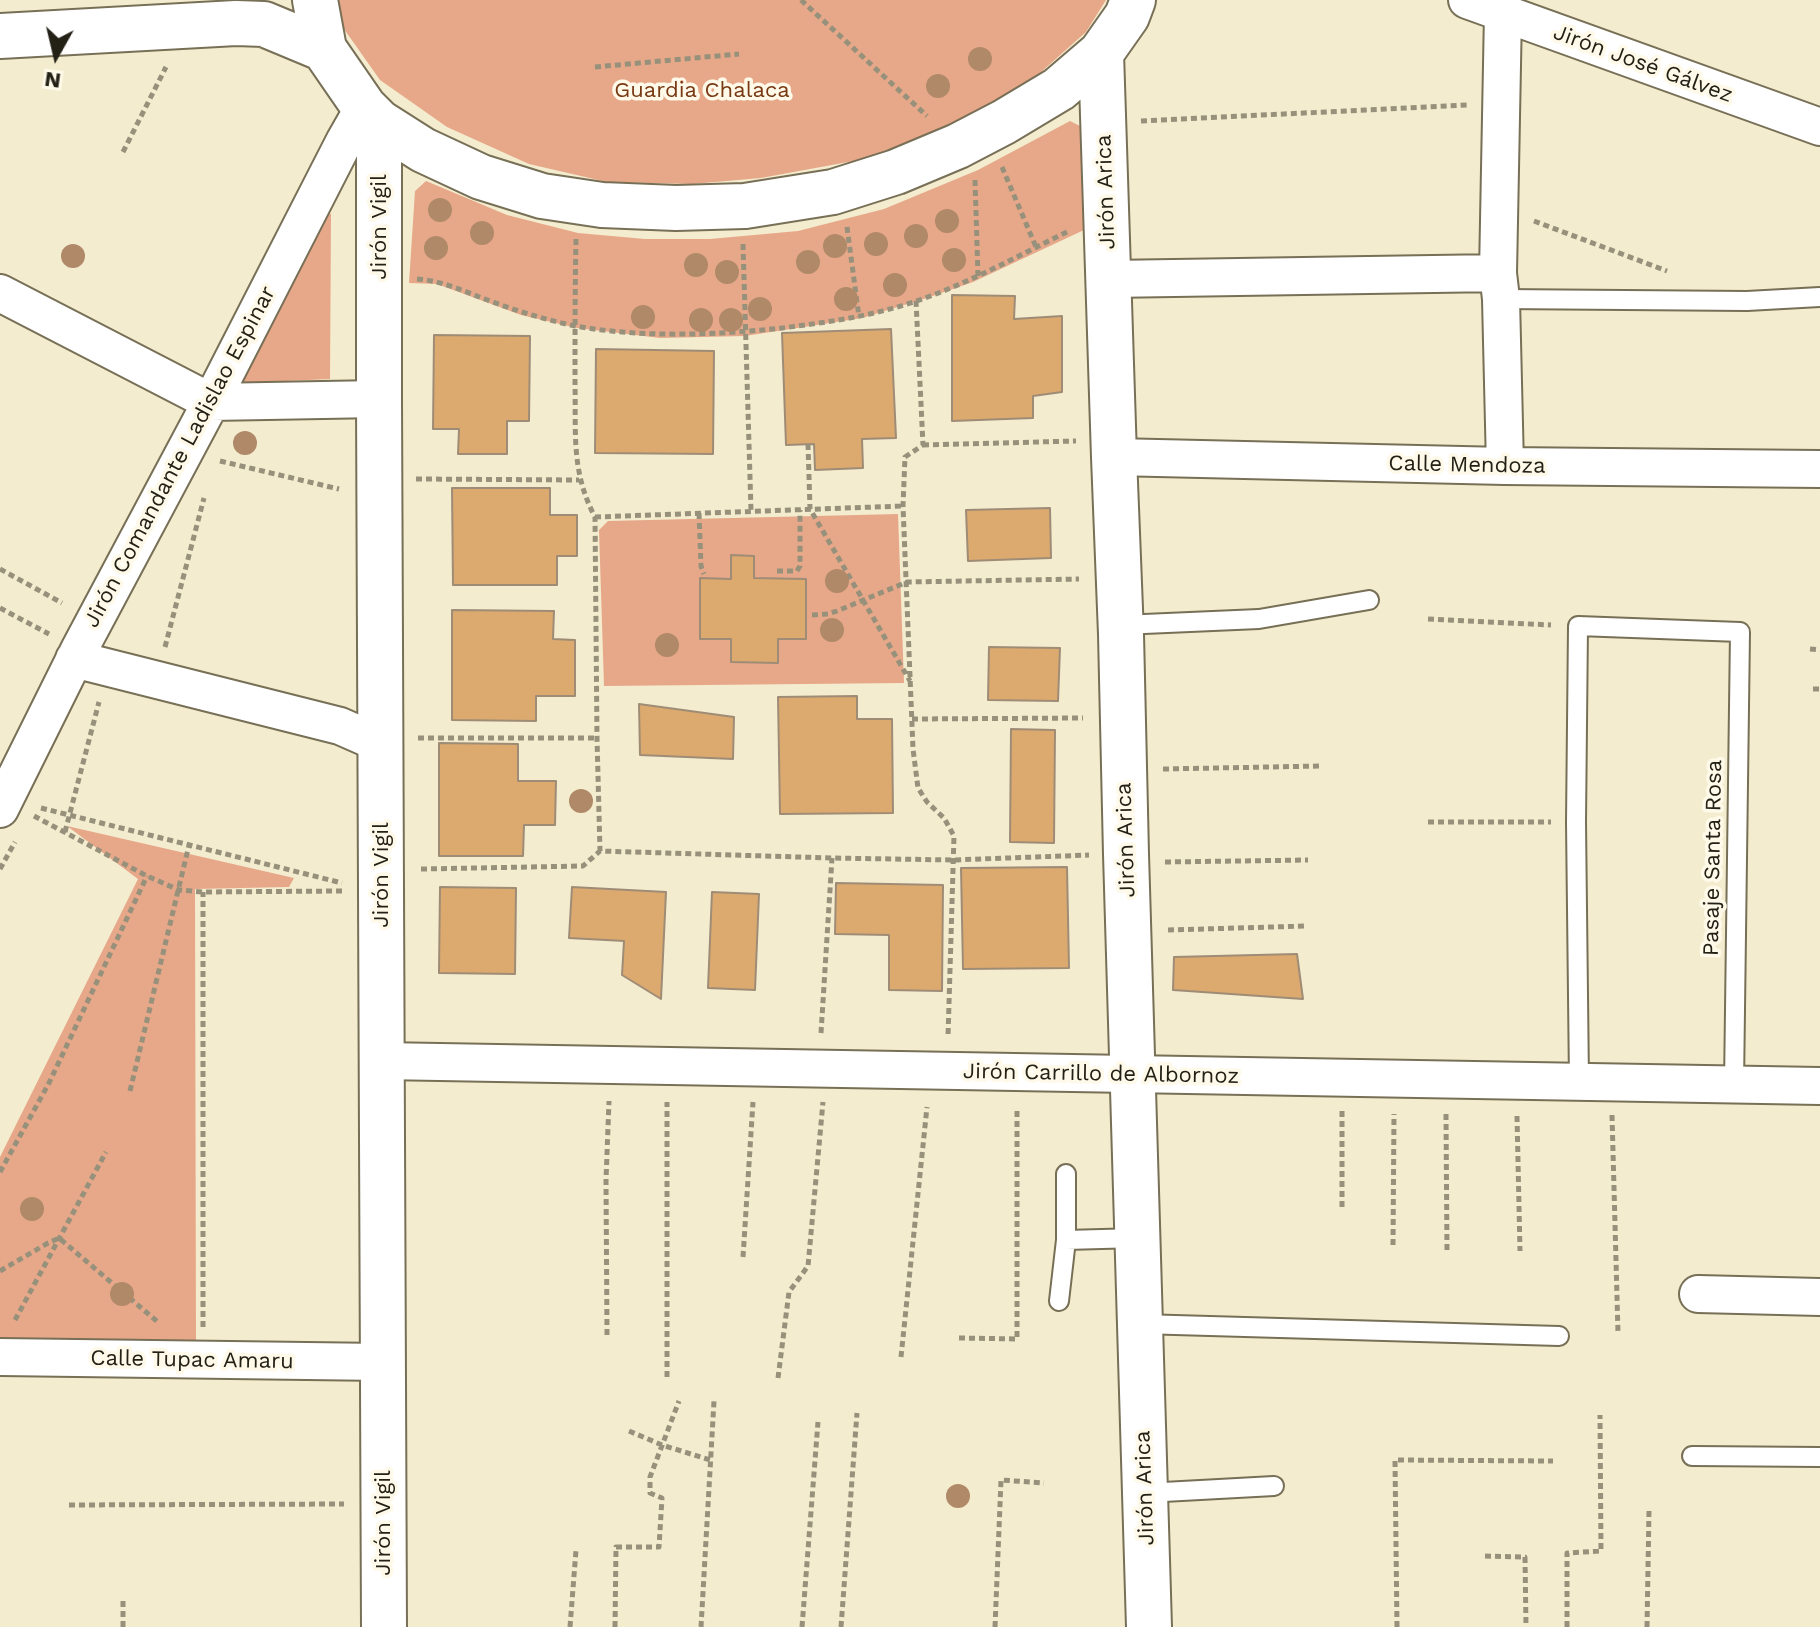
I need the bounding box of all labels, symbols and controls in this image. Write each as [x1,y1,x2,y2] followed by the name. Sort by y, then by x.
[16,16,96,96] north arrow
[1550,19,1736,109] street label: Jirón José Gálvez
[43,67,62,94] text: N
[614,78,790,104] park label: Guardia Chalaca
[1091,134,1121,250] street label: Jirón Arica
[367,174,393,280] street label: Jirón Vigil
[79,282,281,632] street label: Jirón Comandante Ladislao Espinar
[1388,450,1546,480] street label: Calle Mendoza
[1698,760,1728,956] street label: Pasaje Santa Rosa
[1111,782,1141,898] street label: Jirón Arica
[369,822,395,928] street label: Jirón Vigil
[963,1058,1239,1090] street label: Jirón Carrillo de Albornoz
[90,1345,294,1375] street label: Calle Tupac Amaru
[1130,1430,1160,1546] street label: Jirón Arica
[371,1470,397,1576] street label: Jirón Vigil

